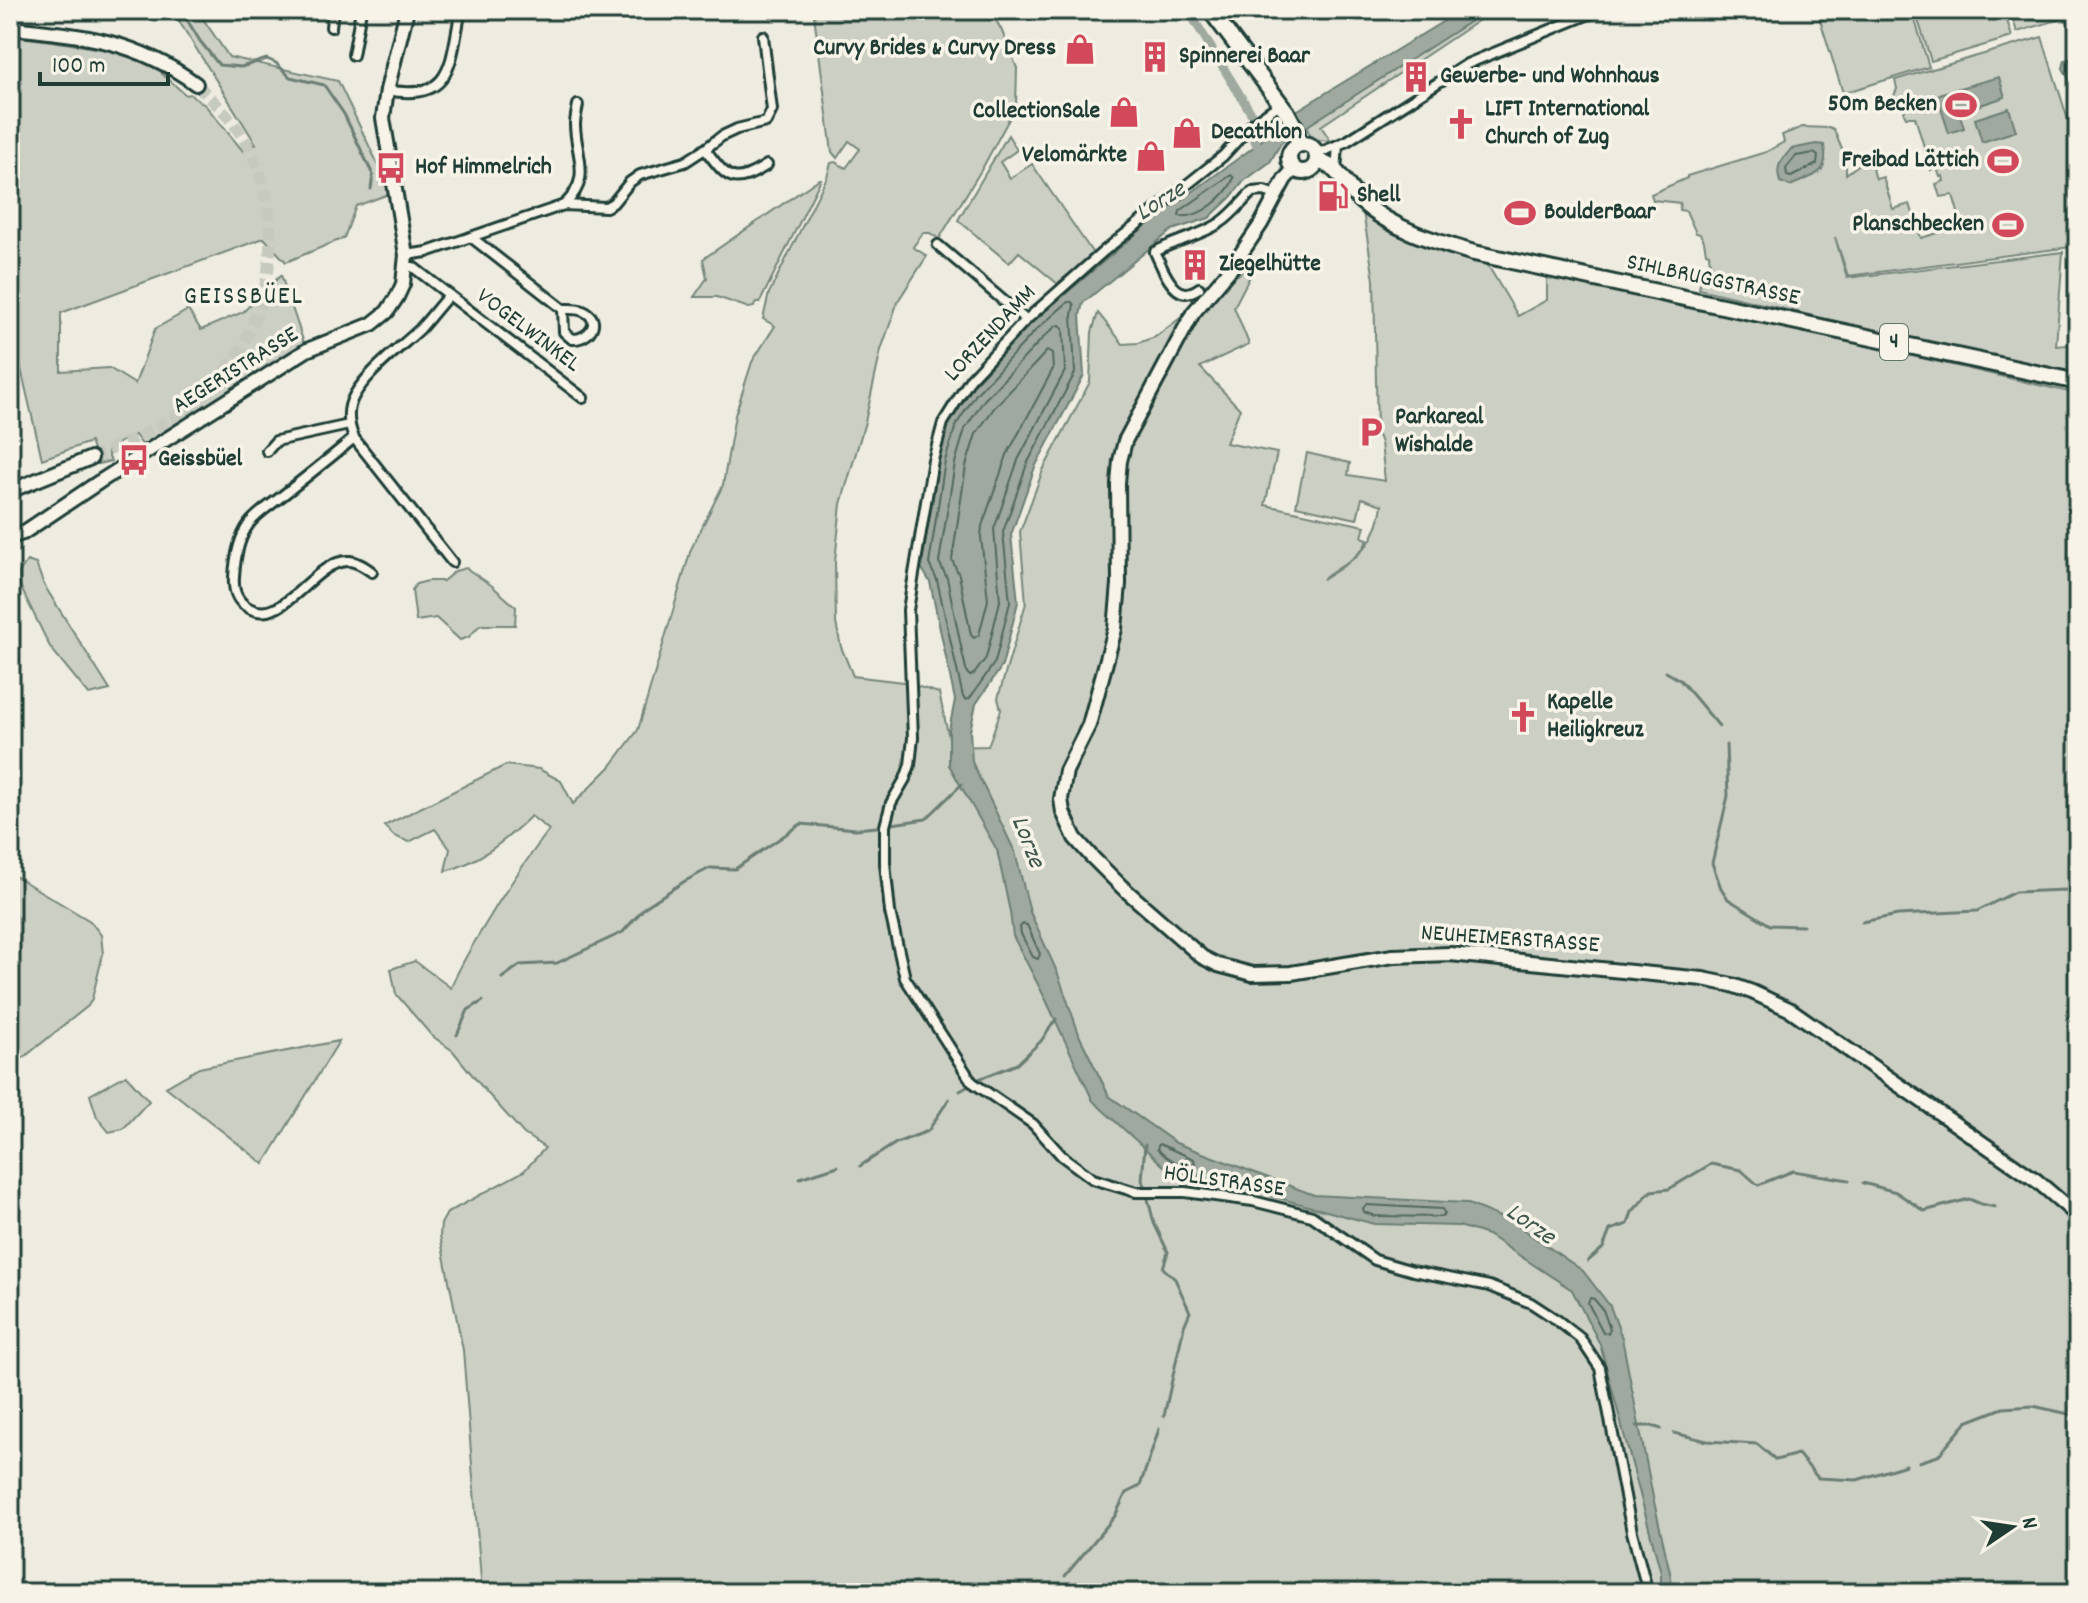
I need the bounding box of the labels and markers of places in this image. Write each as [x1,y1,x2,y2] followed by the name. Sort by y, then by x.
[813,32,1056,66] place label: Curvy Brides & Curvy Dress
[1063,32,1097,66] shop icon: Curvy Brides & Curvy Dress
[1138,40,1172,74] building icon: Spinnerei Baar
[1179,40,1311,74] place label: Spinnerei Baar
[1399,60,1433,94] building icon: Gewerbe- und Wohnhaus
[1440,60,1660,94] place label: Gewerbe- und Wohnhaus
[1828,88,1937,122] place label: 50m Becken
[1944,88,1978,122] sports icon: 50m Becken
[1485,93,1650,155] place label: LIFT International Church of Zug
[973,95,1100,129] place label: CollectionSale
[1107,95,1141,129] shop icon: CollectionSale
[1444,107,1478,141] church icon: LIFT International Church of Zug
[1170,116,1204,150] shop icon: Decathlon
[1211,116,1302,150] place label: Decathlon
[1022,139,1127,173] place label: Velomärkte
[1134,139,1168,173] shop icon: Velomärkte
[1842,144,1979,178] place label: Freibad Lättich
[1986,144,2020,178] sports icon: Freibad Lättich
[374,151,408,185] bus stop icon: Hof Himmelrich
[415,151,552,185] place label: Hof Himmelrich
[1316,179,1350,213] fuel station icon: Shell
[1357,179,1401,213] place label: Shell
[1503,196,1537,230] sports icon: BoulderBaar
[1544,196,1657,230] place label: BoulderBaar
[1852,208,1984,242] place label: Planschbecken
[1991,208,2025,242] sports icon: Planschbecken
[1178,248,1212,282] building icon: Ziegelhütte
[1219,248,1321,282] place label: Ziegelhütte
[1395,401,1484,463] place label: Parkareal Wishalde
[1354,415,1388,449] parking icon: Parkareal Wishalde
[117,443,151,477] bus stop icon: Geissbüel
[158,443,243,477] place label: Geissbüel
[1547,686,1645,748] place label: Kapelle Heiligkreuz
[1506,700,1540,734] church icon: Kapelle Heiligkreuz

